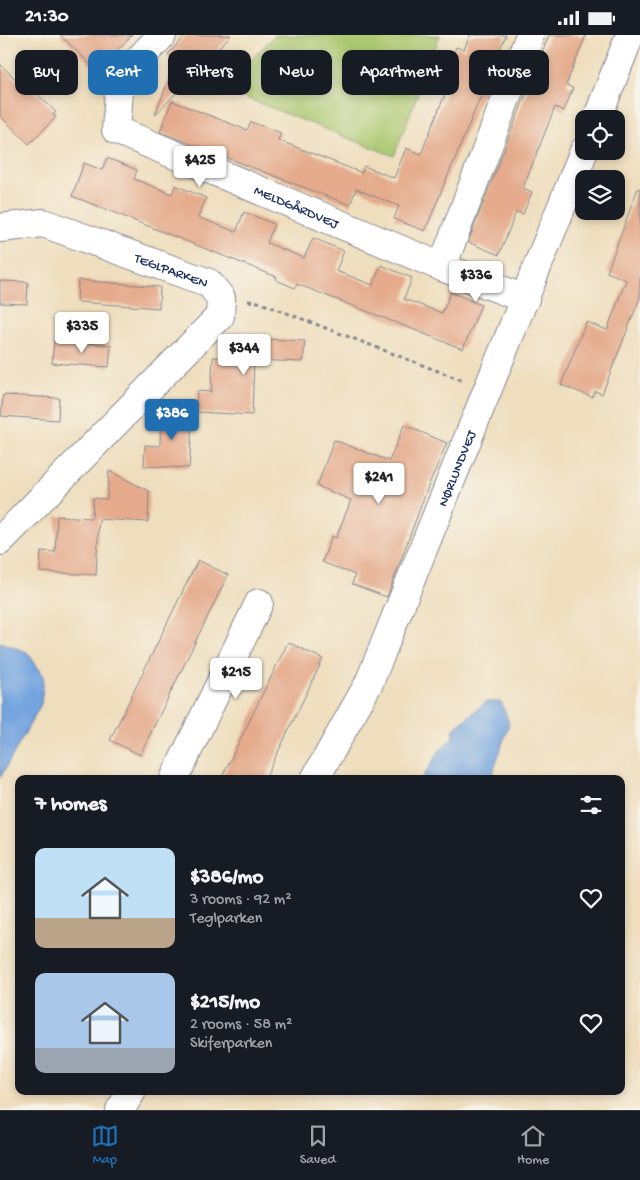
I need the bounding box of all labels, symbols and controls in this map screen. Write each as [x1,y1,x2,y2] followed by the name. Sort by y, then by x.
[25,6,69,29] text: 21:30
[15,50,78,95] chip: Buy
[88,50,158,95] chip: Rent
[168,50,251,95] chip: Filters
[261,50,332,95] chip: New
[342,50,459,95] chip: Apartment
[469,50,549,95] chip: House
[575,110,625,220] map controls
[575,110,625,160] button: locate
[170,145,230,188] pin: $425
[184,152,216,171] text: $425
[575,170,625,220] button: layers
[251,183,341,234] street label: MELDGÅRDVEJ
[131,250,210,293] street label: TEGLPARKEN
[446,261,506,303] pin: $336
[460,267,492,286] text: $336
[52,311,112,354] pin: $335
[66,318,98,337] text: $335
[214,333,274,376] pin: $344
[229,340,259,359] text: $344
[142,399,202,441] pin: $386
[156,405,188,424] text: $386
[435,428,481,509] street label: NØRLUNDVEJ
[349,463,409,505] pin: $241
[364,469,394,488] text: $241
[206,657,266,700] pin: $215
[221,664,251,683] text: $215
[577,791,605,819] icon: filters
[35,793,107,818] text: 7 homes
[190,866,263,891] text: $386/mo
[75,868,135,928] icon: home
[577,884,605,912] icon: heart
[190,891,292,910] text: 3 rooms · 92 m²
[190,910,262,929] text: Teglparken
[190,991,260,1016] text: $215/mo
[75,993,135,1053] icon: home
[577,1009,605,1037] icon: heart
[190,1016,292,1035] text: 2 rooms · 58 m²
[190,1035,272,1054] text: Skiferparken
[91,1122,119,1169] tab: Map
[300,1122,336,1169] tab: Saved
[517,1122,549,1169] tab: Home

